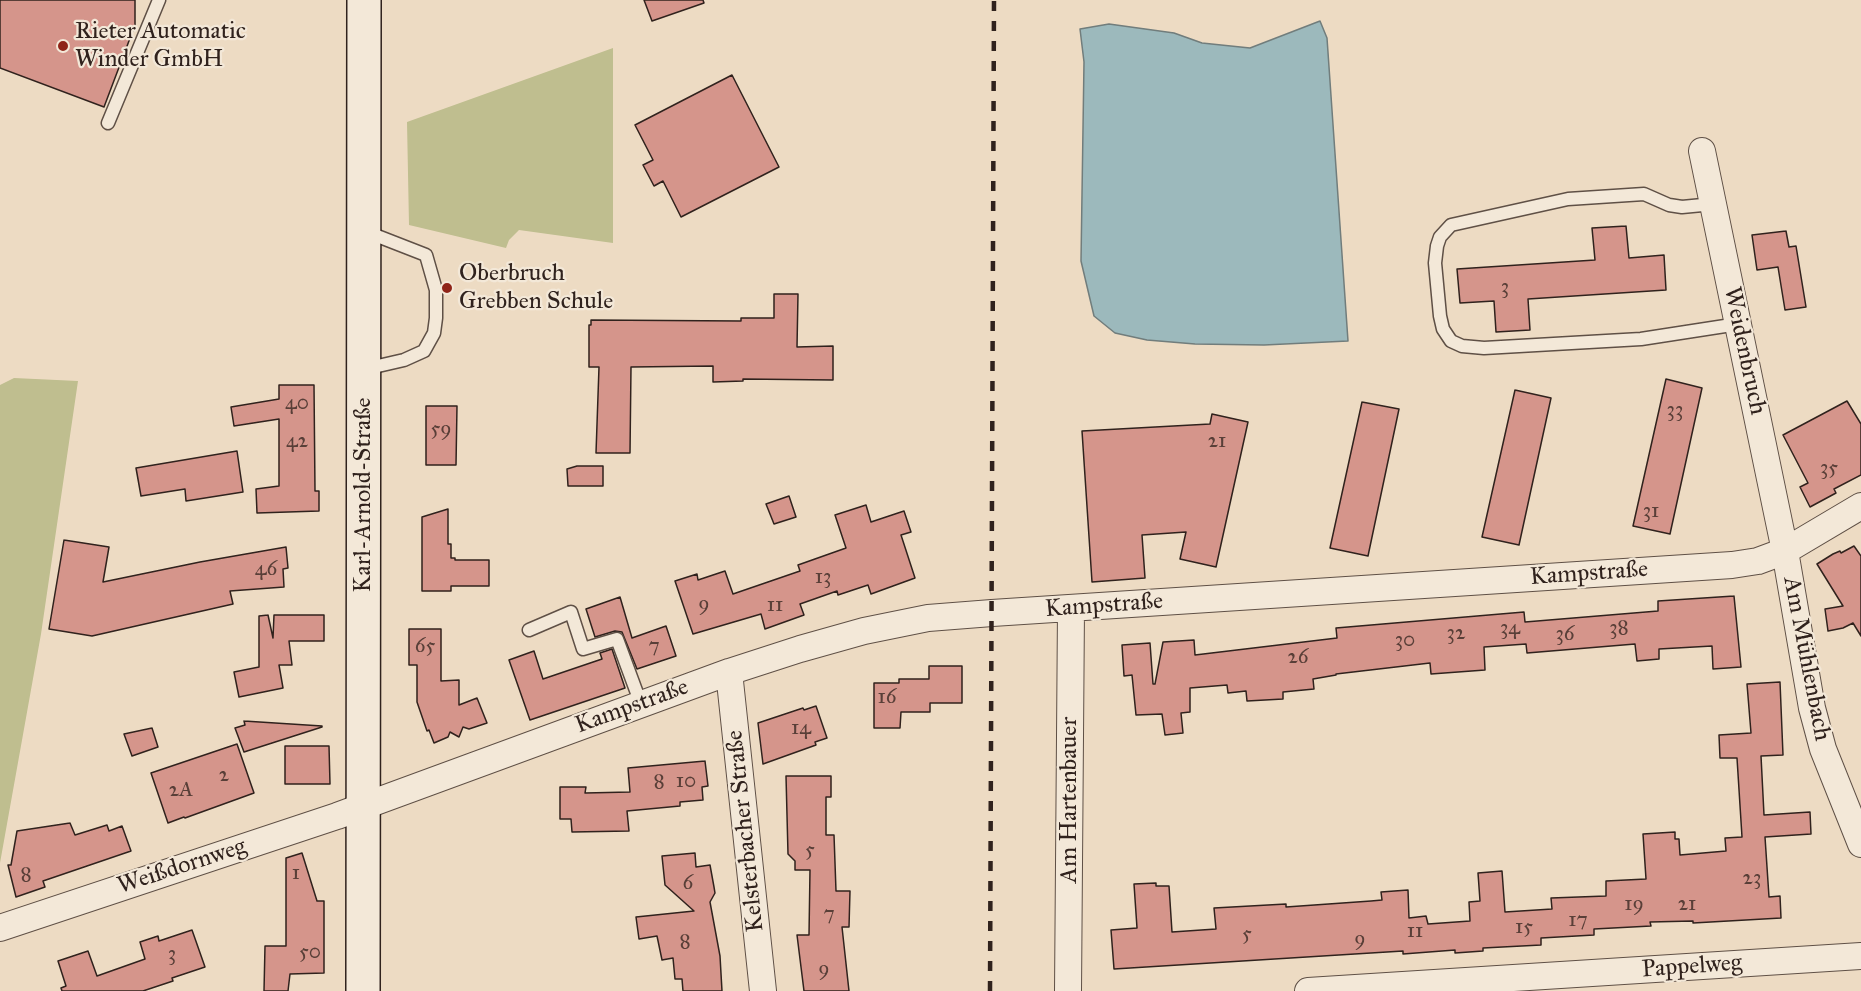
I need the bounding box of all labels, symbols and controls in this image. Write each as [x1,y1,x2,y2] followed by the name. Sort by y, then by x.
[75,18,246,74] place label: Rieter Automatic Winder GmbH
[56,39,70,53] marker: Rieter Automatic Winder GmbH
[459,260,613,316] place label: Oberbruch Grebben Schule
[1501,275,1509,301] house number: 3
[440,281,454,295] marker: Oberbruch Grebben Schule
[1716,284,1772,418] street label: Weidenbruch
[285,391,309,417] house number: 40
[350,398,378,592] street label: Karl-Arnold-Straße
[1667,398,1683,424] house number: 33
[430,417,452,443] house number: 59
[286,429,308,455] house number: 42
[1208,429,1226,455] house number: 21
[1820,456,1838,482] house number: 35
[1643,499,1659,525] house number: 31
[1529,556,1649,592] street label: Kampstraße
[255,557,277,583] house number: 46
[815,565,831,591] house number: 13
[1776,574,1836,744] street label: Am Mühlenbach
[1044,588,1164,624] street label: Kampstraße
[698,592,710,618] house number: 9
[767,593,783,619] house number: 11
[1500,616,1520,642] house number: 34
[1609,616,1629,642] house number: 38
[1447,621,1465,647] house number: 32
[1555,622,1575,648] house number: 36
[1395,628,1415,654] house number: 30
[415,634,435,660] house number: 65
[648,634,660,660] house number: 7
[1287,645,1309,671] house number: 26
[572,673,692,741] street label: Kampstraße
[877,685,897,711] house number: 16
[791,716,811,742] house number: 14
[1056,717,1084,883] street label: Am Hartenbauer
[721,729,771,933] street label: Kelsterbacher Straße
[219,763,229,789] house number: 2
[676,769,696,795] house number: 10
[653,770,665,796] house number: 8
[169,778,193,804] house number: 2A
[114,833,250,901] street label: Weißdornweg
[805,838,815,864] house number: 5
[292,861,300,887] house number: 1
[20,863,32,889] house number: 8
[1743,866,1761,892] house number: 23
[683,871,693,897] house number: 6
[1624,892,1644,918] house number: 19
[1678,892,1696,918] house number: 21
[823,902,835,928] house number: 7
[1568,908,1588,934] house number: 17
[1515,915,1533,941] house number: 15
[1407,919,1423,945] house number: 11
[1242,922,1252,948] house number: 5
[1354,927,1366,953] house number: 9
[679,930,691,956] house number: 8
[299,940,321,966] house number: 50
[168,942,176,968] house number: 3
[1641,949,1743,985] street label: Pappelweg
[818,957,830,983] house number: 9

